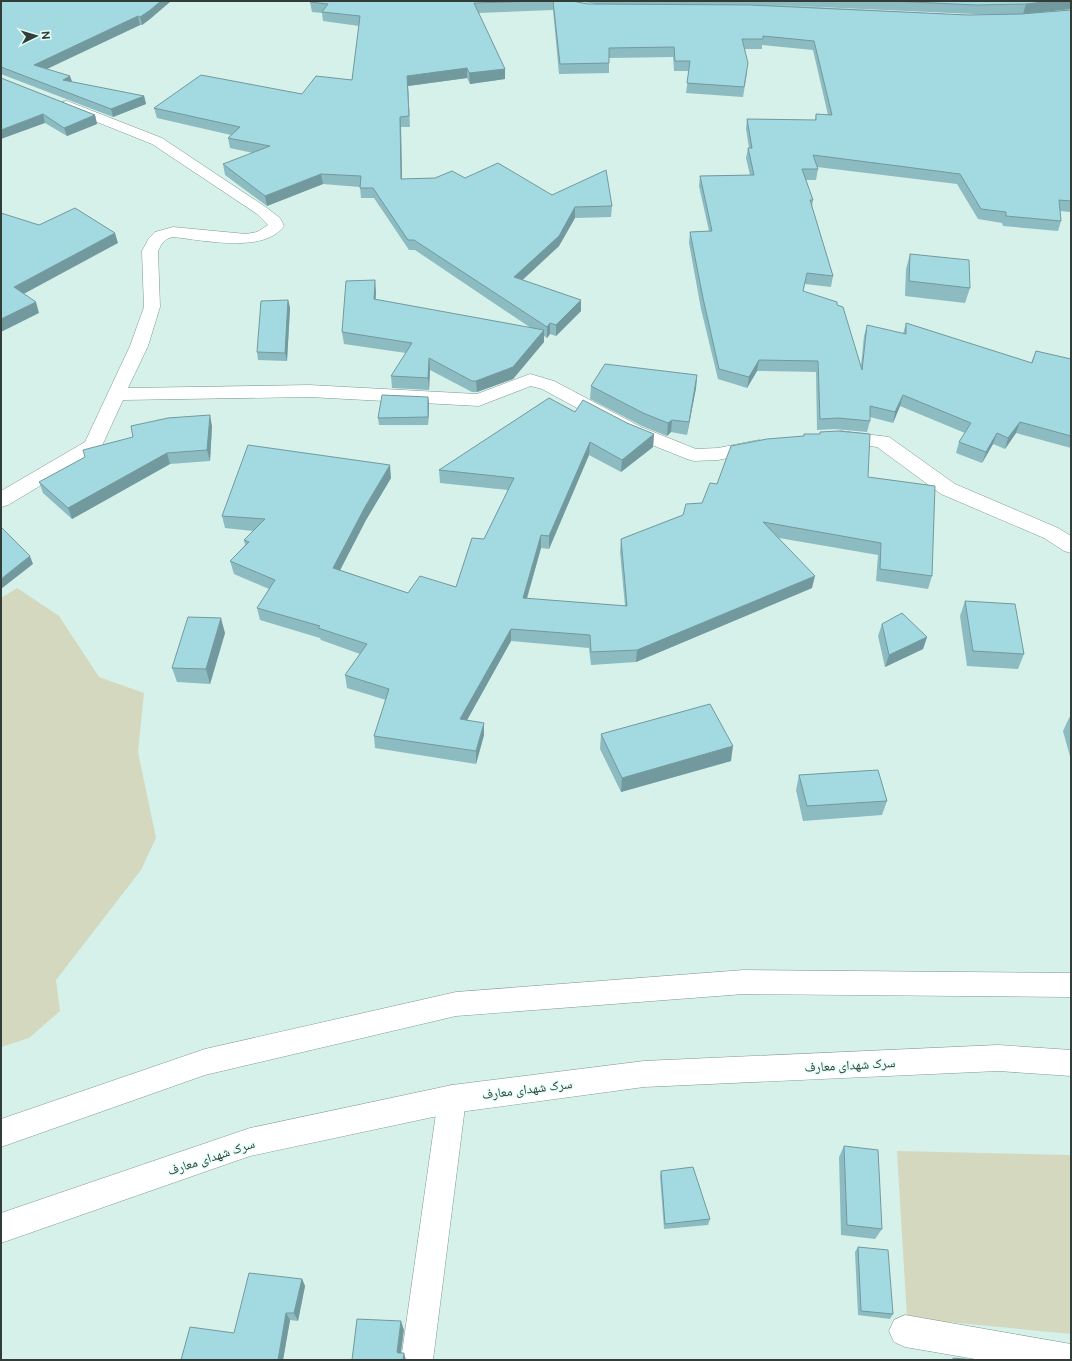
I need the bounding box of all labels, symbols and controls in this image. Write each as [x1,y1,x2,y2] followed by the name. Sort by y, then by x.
[16,16,56,56] north arrow
[40,30,52,40] text: N
[804,1055,896,1076] street label: سرک شهدای معارف
[481,1076,573,1103] street label: سرک شهدای معارف
[165,1136,257,1179] street label: سرک شهدای معارف

